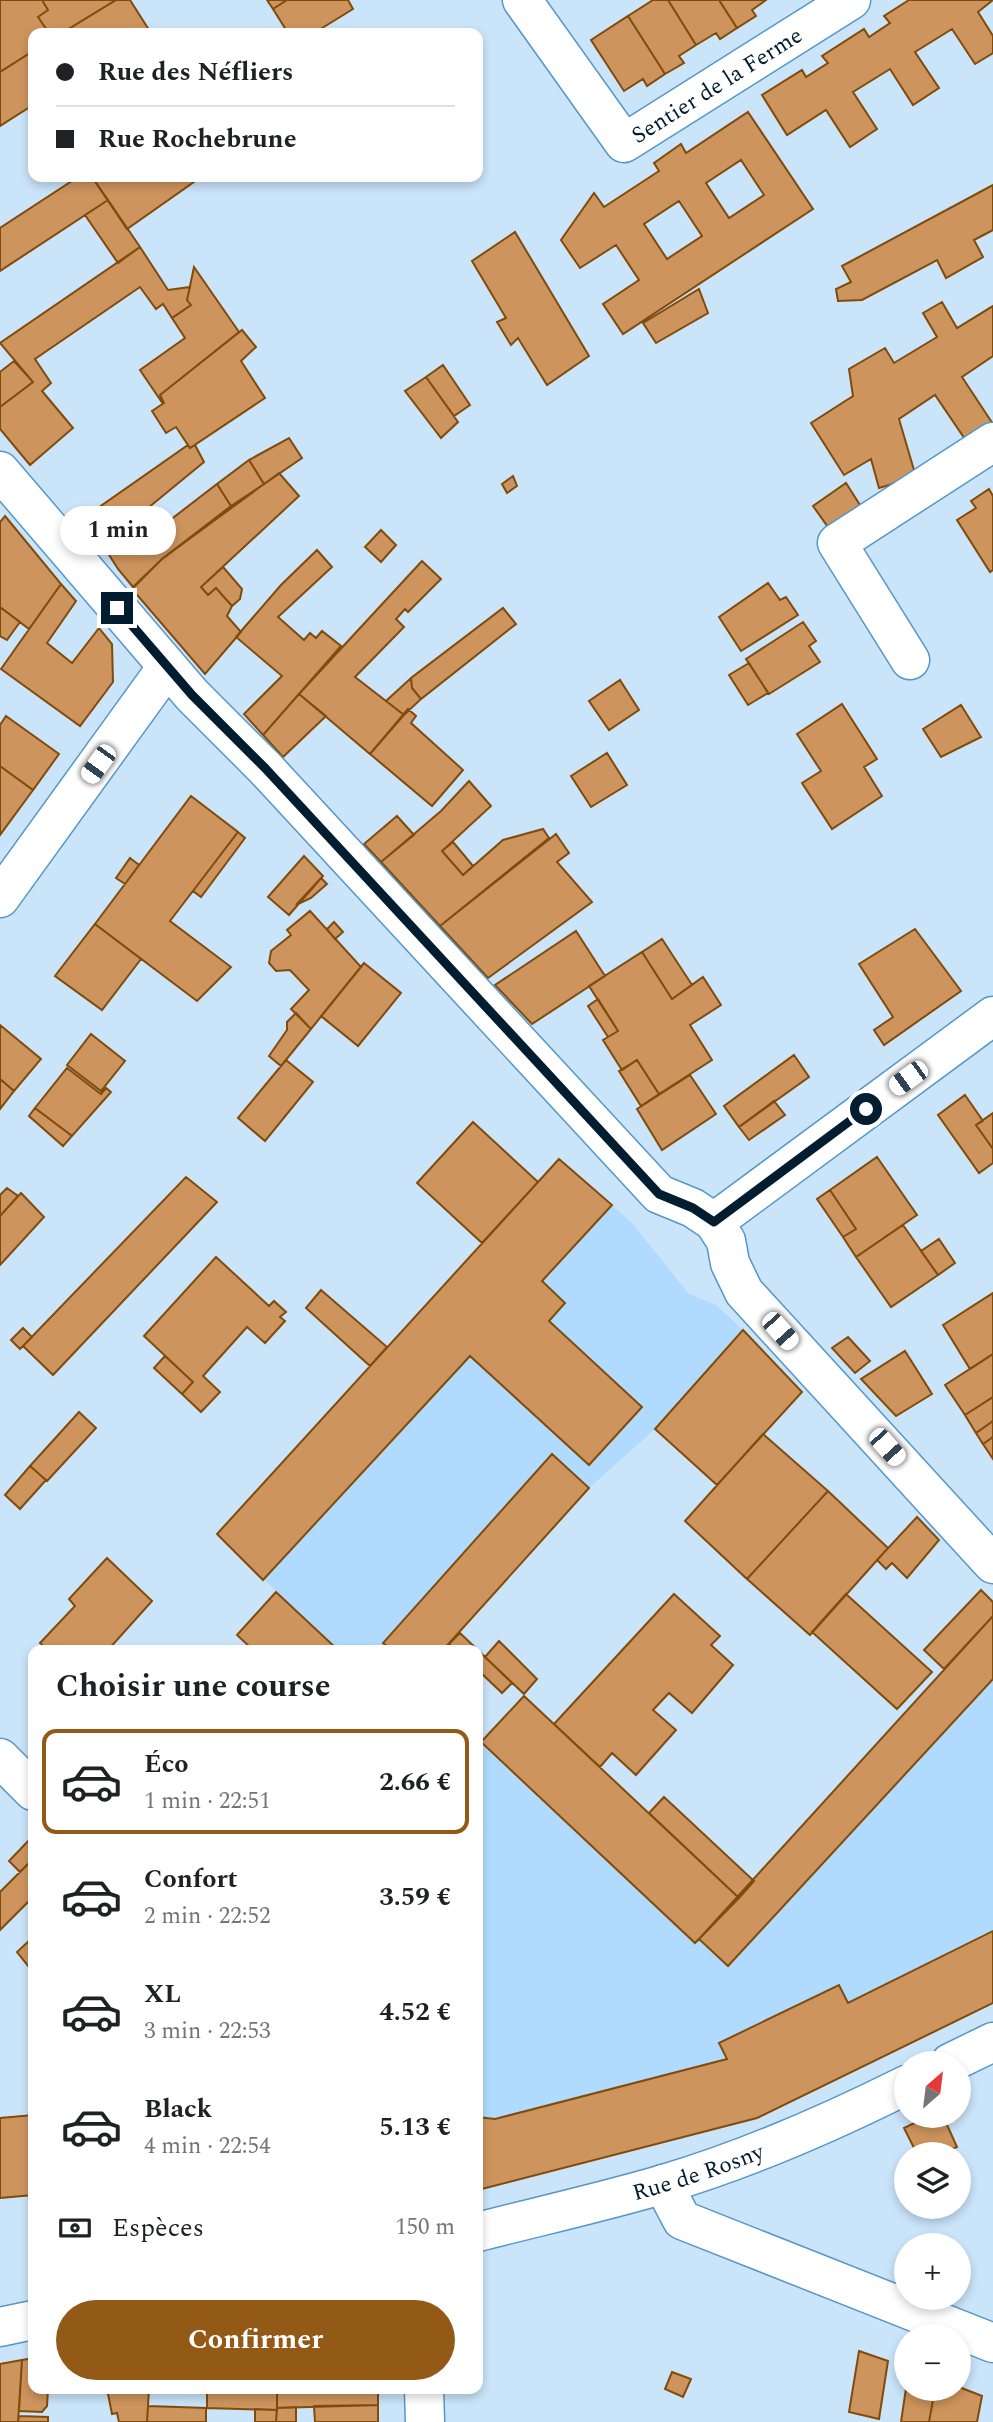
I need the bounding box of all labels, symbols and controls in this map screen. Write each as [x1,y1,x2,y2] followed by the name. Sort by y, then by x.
[625,19,810,153] street label: Sentier de la Ferme
[98,52,293,92] text: Rue des Néfliers
[98,119,297,159] text: Rue Rochebrune
[59,506,175,556] callout: 1 min
[87,513,149,548] text: 1 min
[101,592,133,624] route end
[78,741,119,787] car
[885,1057,932,1099] car
[850,1093,882,1125] route start
[759,1308,802,1354] car
[866,1424,909,1470] car
[56,1662,331,1711] text: Choisir une course
[144,1744,188,1784] text: Éco
[60,1750,123,1813] icon: car
[379,1762,451,1802] text: 2.66 €
[144,1784,271,1819] text: 1 min · 22:51
[144,1859,238,1899] text: Confort
[60,1865,123,1928] icon: car
[379,1877,451,1917] text: 3.59 €
[144,1899,271,1934] text: 2 min · 22:52
[144,1974,181,2014] text: XL
[60,1980,123,2043] icon: car
[379,1992,451,2032] text: 4.52 €
[144,2014,271,2049] text: 3 min · 22:53
[894,2051,971,2128] north arrow
[894,2051,971,2401] map controls
[144,2089,212,2129] text: Black
[60,2095,123,2158] icon: car
[379,2107,451,2147] text: 5.13 €
[144,2129,271,2164] text: 4 min · 22:54
[629,2135,770,2211] street label: Rue de Rosny
[894,2142,971,2219] button: layers
[112,2208,204,2248] text: Espèces
[56,2209,94,2247] icon: cash
[395,2210,455,2245] text: 150 m
[894,2233,971,2310] button: +
[56,2300,455,2380] button: Confirmer
[894,2324,971,2401] button: −

